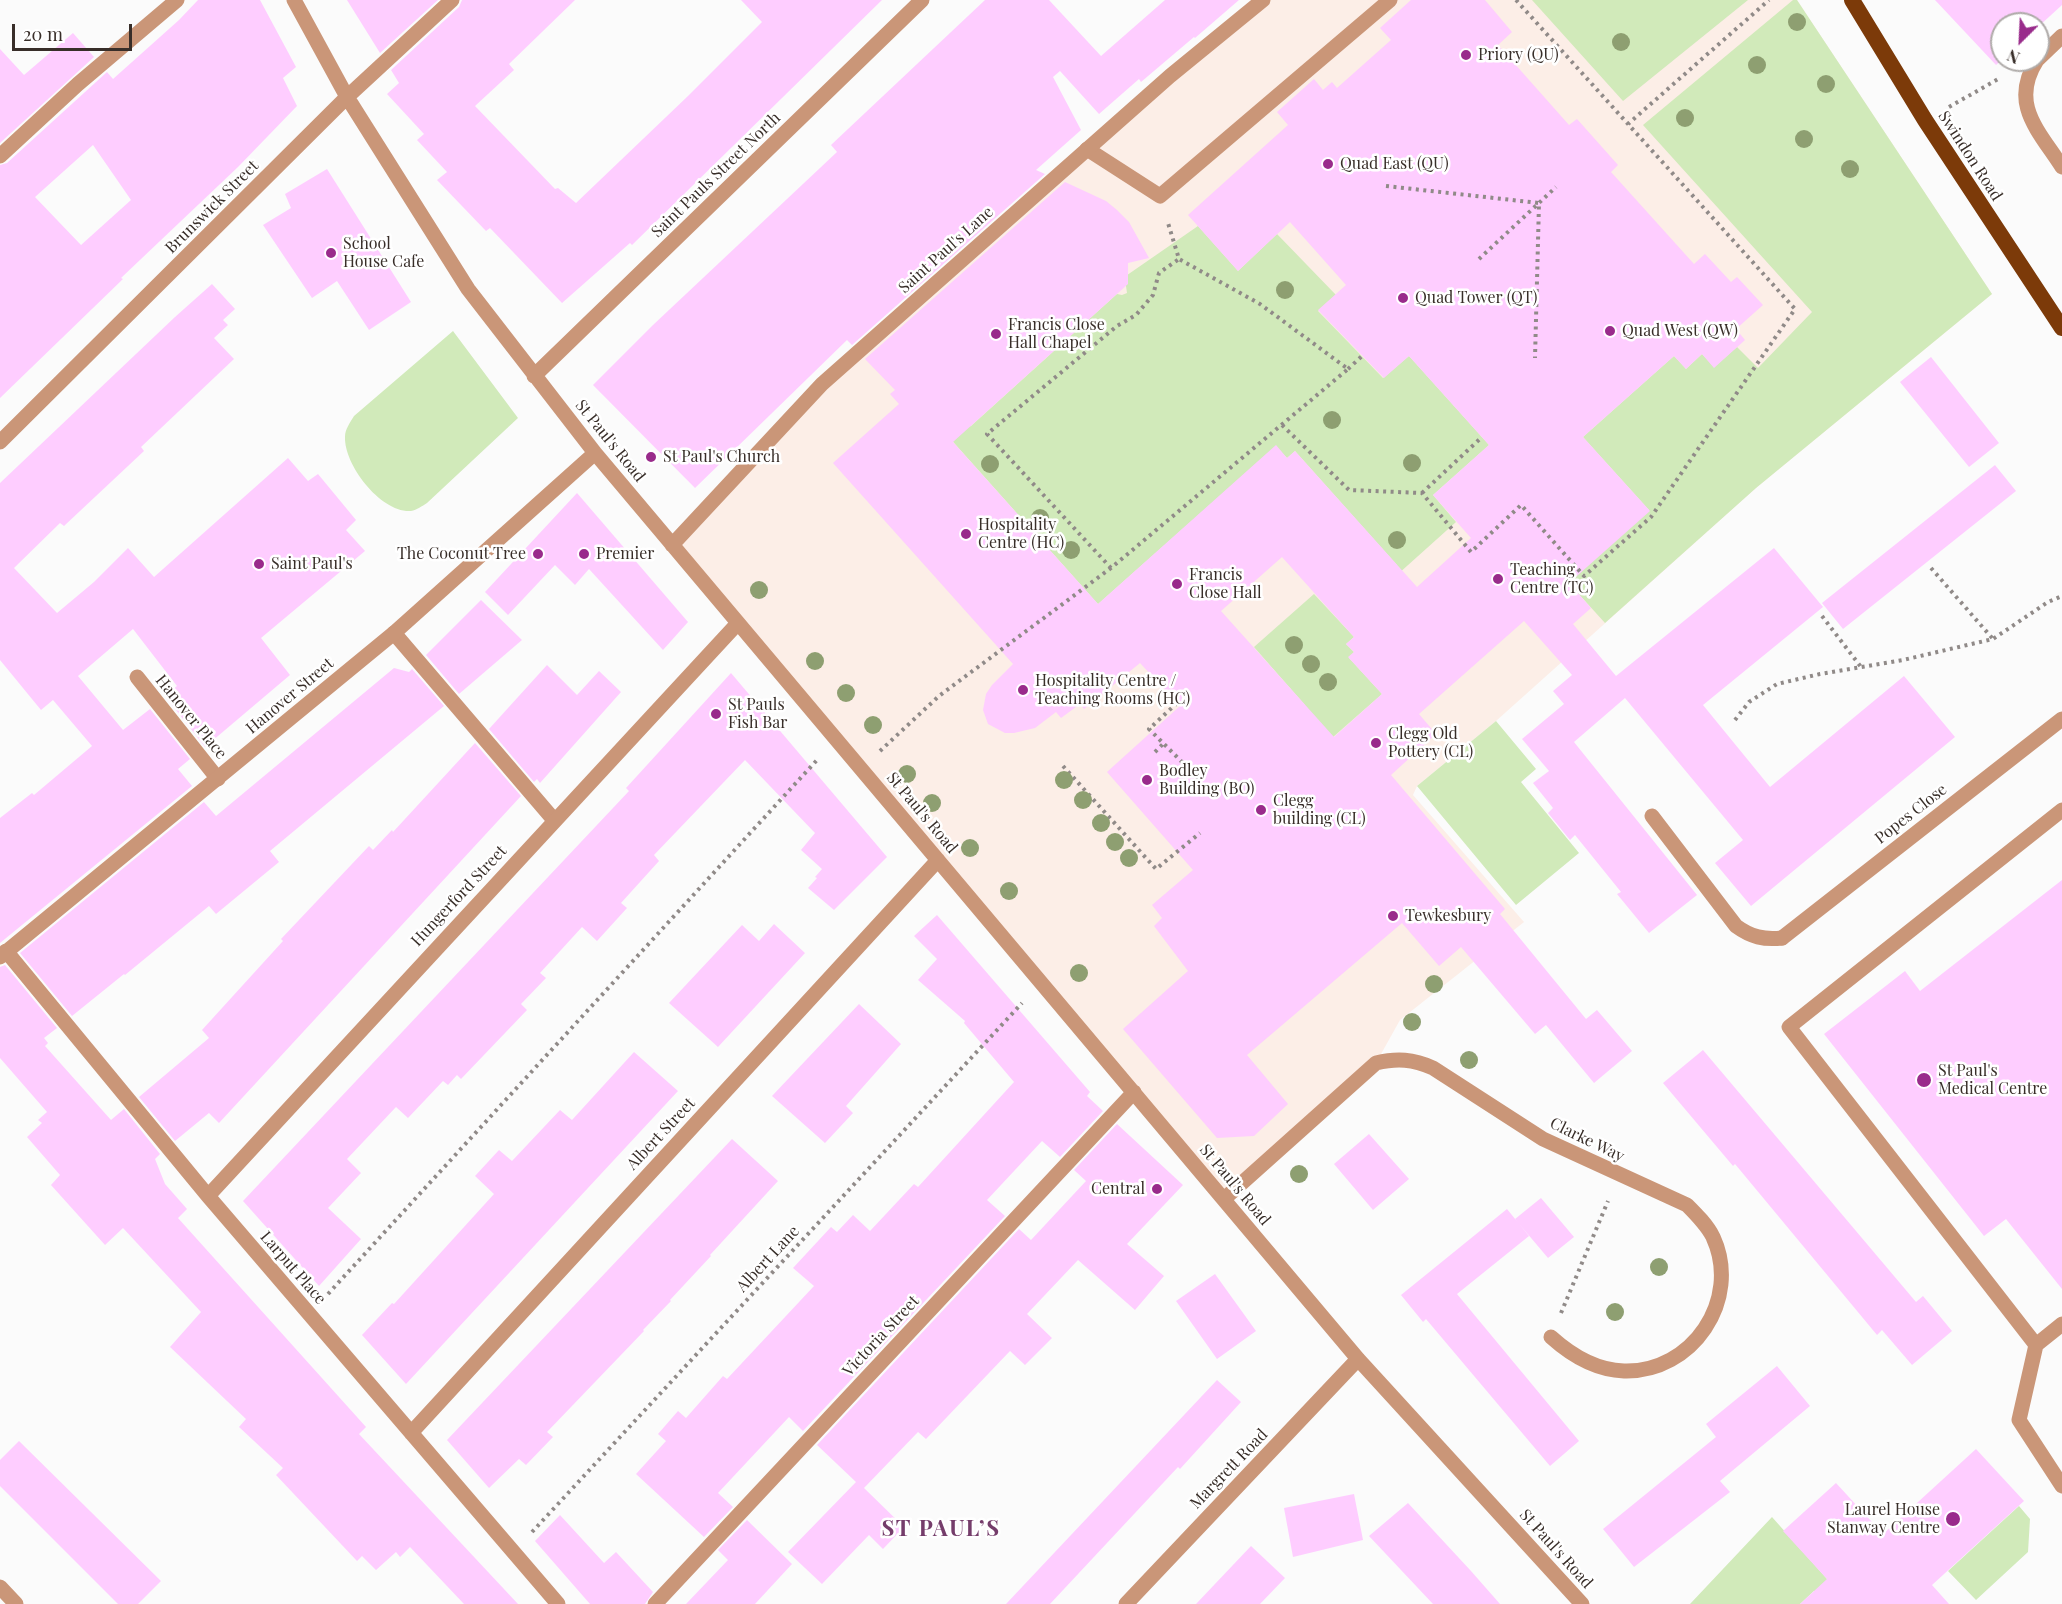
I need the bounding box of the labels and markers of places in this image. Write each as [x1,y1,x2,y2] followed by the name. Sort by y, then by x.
[1478,45,1559,65] place label: Priory (QU)
[1459,48,1473,62] marker: Priory (QU)
[1340,154,1449,174] place label: Quad East (QU)
[1321,157,1335,171] marker: Quad East (QU)
[343,234,424,272] place label: School House Cafe
[324,246,338,260] marker: School House Cafe
[1415,288,1537,308] place label: Quad Tower (QT)
[1396,291,1410,305] marker: Quad Tower (QT)
[1008,315,1105,353] place label: Francis Close Hall Chapel
[1622,321,1738,341] place label: Quad West (QW)
[1603,324,1617,338] marker: Quad West (QW)
[989,327,1003,341] marker: Francis Close Hall Chapel
[663,447,780,467] place label: St Paul's Church
[644,450,658,464] marker: St Paul's Church
[978,515,1064,553] place label: Hospitality Centre (HC)
[959,527,973,541] marker: Hospitality Centre (HC)
[397,544,526,564] place label: The Coconut Tree
[596,544,654,564] place label: Premier
[531,547,545,561] marker: The Coconut Tree
[577,547,591,561] marker: Premier
[271,554,353,574] place label: Saint Paul's
[252,557,266,571] marker: Saint Paul's
[1510,560,1594,598] place label: Teaching Centre (TC)
[1189,565,1262,603] place label: Francis Close Hall
[1491,572,1505,586] marker: Teaching Centre (TC)
[1170,577,1184,591] marker: Francis Close Hall
[1035,671,1190,709] place label: Hospitality Centre / Teaching Rooms (HC)
[1016,683,1030,697] marker: Hospitality Centre / Teaching Rooms (HC)
[728,695,787,733] place label: St Pauls Fish Bar
[709,707,723,721] marker: St Pauls Fish Bar
[1388,724,1473,762] place label: Clegg Old Pottery (CL)
[1369,736,1383,750] marker: Clegg Old Pottery (CL)
[1159,761,1255,799] place label: Bodley Building (BO)
[1140,773,1154,787] marker: Bodley Building (BO)
[1273,791,1366,829] place label: Clegg building (CL)
[1254,803,1268,817] marker: Clegg building (CL)
[1405,906,1491,926] place label: Tewkesbury
[1386,909,1400,923] marker: Tewkesbury
[1938,1061,2047,1099] place label: St Paul's Medical Centre
[1915,1071,1933,1089] marker: St Paul's Medical Centre
[1091,1179,1145,1199] place label: Central
[1150,1182,1164,1196] marker: Central
[1827,1500,1940,1538] place label: Laurel House Stanway Centre
[1944,1510,1962,1528] marker: Laurel House Stanway Centre

